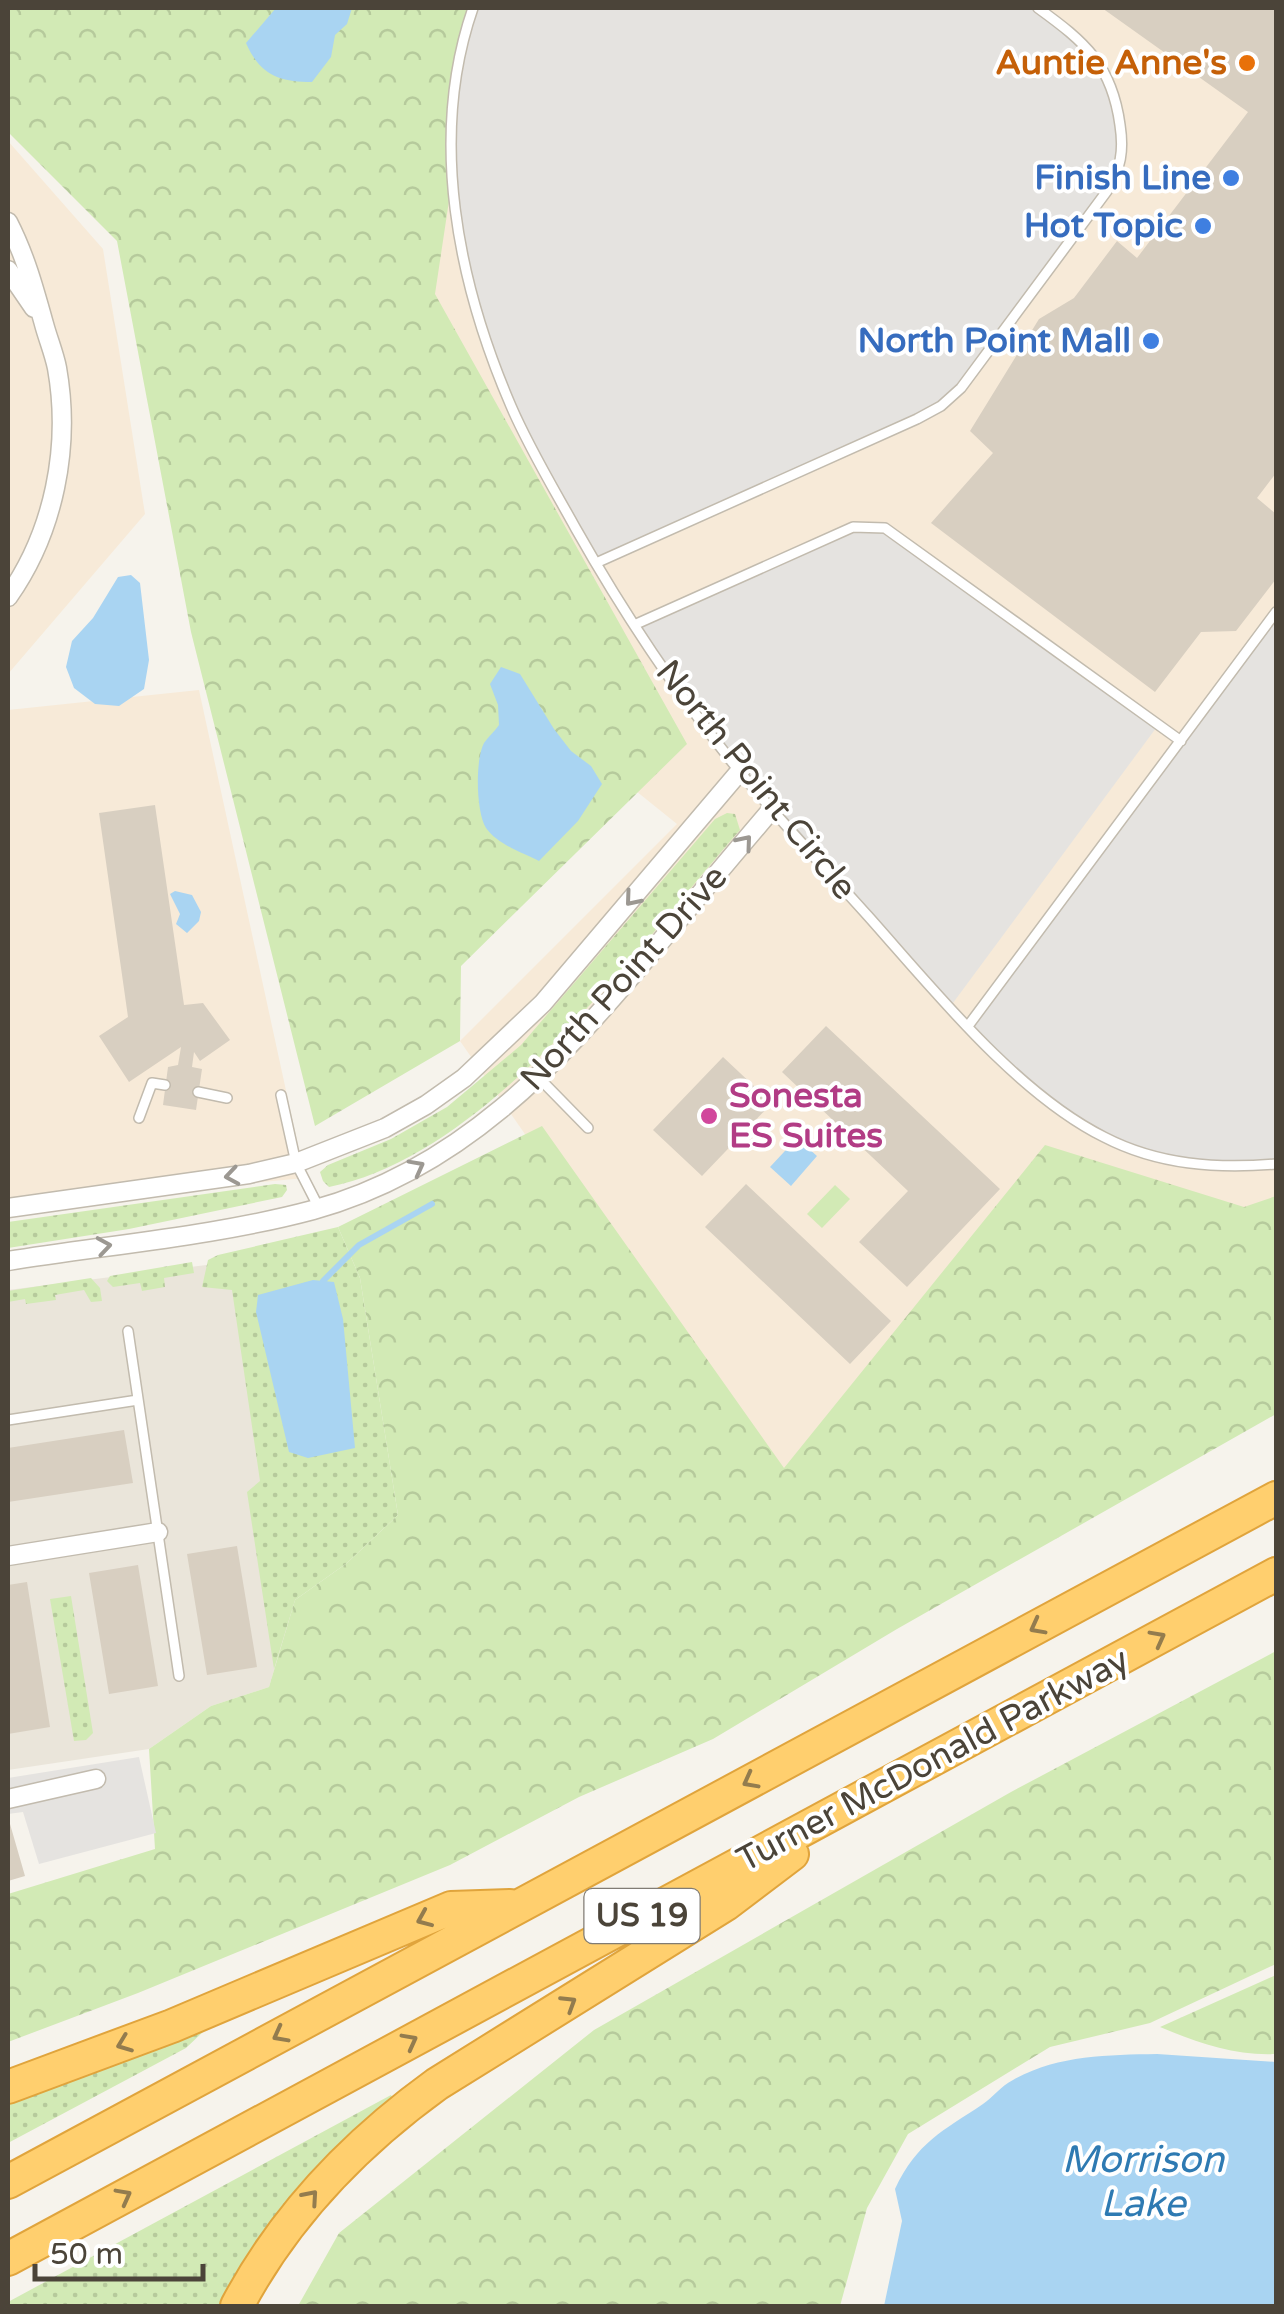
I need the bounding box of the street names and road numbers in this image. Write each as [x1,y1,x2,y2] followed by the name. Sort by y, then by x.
[647,652,865,908] street label: North Point Circle
[512,857,736,1099] street label: North Point Drive
[730,1639,1136,1881] street label: Turner McDonald Parkway
[584,1889,700,1943] road number: US 19

